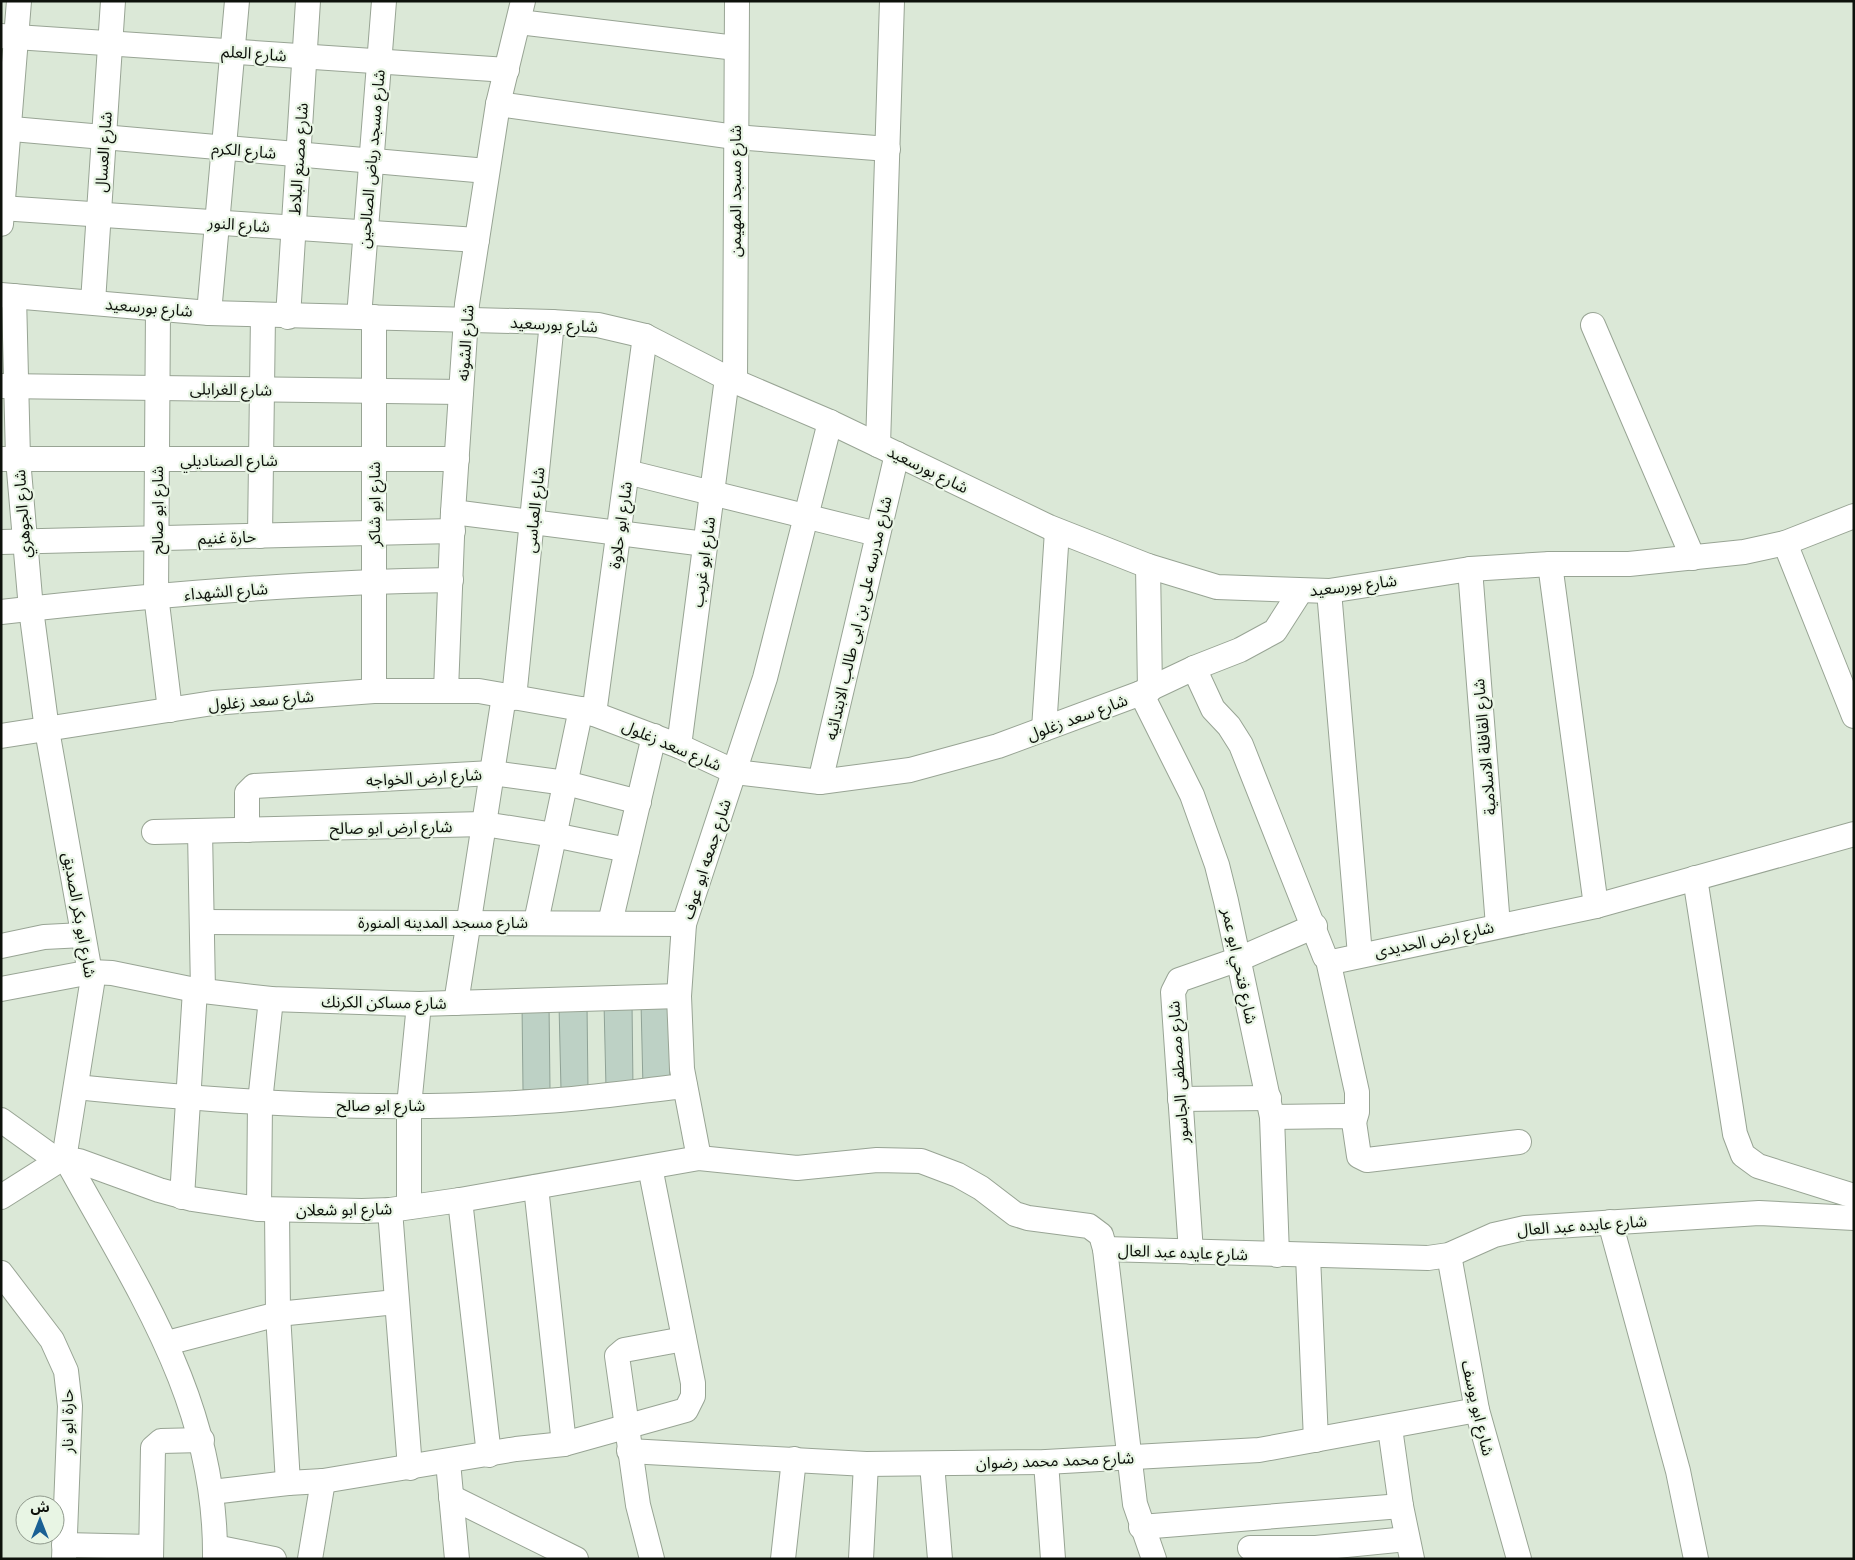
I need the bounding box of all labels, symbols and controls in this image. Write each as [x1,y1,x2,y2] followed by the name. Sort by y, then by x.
[220,42,287,68] street label: شارع العلم
[354,69,392,250] street label: شارع مسجد رياض الصالحين
[285,102,315,216] street label: شارع مصنع البلاط
[91,111,119,193] street label: شارع العسال
[726,125,748,257] street label: شارع مسجد المهيمن
[211,138,277,166] street label: شارع الكرم
[206,213,271,239] street label: شارع النور
[104,294,194,324] street label: شارع بورسعيد
[453,304,481,382] street label: شارع الشونه
[509,313,598,339] street label: شارع بورسعيد
[190,379,272,403] street label: شارع الغرابلى
[883,442,971,500] street label: شارع بورسعيد
[180,451,278,473] street label: شارع الصناديلي
[365,461,387,548] street label: شارع ابو شاكر
[148,466,170,554] street label: شارع ابو صالح
[521,466,551,554] street label: شارع العباسى
[10,469,38,559] street label: شارع الجوهري
[605,480,639,570] street label: شارع ابو حلاوة
[821,494,899,743] street label: شارع مدرسه على بن ابى طالب الابتدائيه
[688,516,722,609] street label: شارع ابو غريب
[198,527,257,551] street label: حارة غنيم
[1308,571,1398,603] street label: شارع بورسعيد
[184,579,269,607] street label: شارع الشهداء
[1469,678,1503,816] street label: شارع القافلة الاسلامية
[208,686,315,718] street label: شارع سعد زغلول
[1024,690,1131,747] street label: شارع سعد زغلول
[618,716,724,778] street label: شارع سعد زغلول
[366,765,483,793] street label: شارع ارض الخواجه
[678,797,738,923] street label: شارع جمعه ابو عوف
[329,817,453,841] street label: شارع ارض ابو صالح
[56,851,100,980] street label: شارع ابو بكر الصديق
[1215,906,1261,1026] street label: شارع فتحي ابو عمر
[358,913,528,935] street label: شارع مسجد المدينه المنورة
[1373,918,1496,964] street label: شارع ارض الحديدى
[321,992,447,1016] street label: شارع مساكن الكرنك
[1164,1000,1196,1145] street label: شارع مصطفى الجاسور
[337,1096,425,1118] street label: شارع ابو صالح
[296,1199,392,1223] street label: شارع ابو شعلان
[1517,1211,1648,1243] street label: شارع عايده عبد العال
[1118,1241,1248,1267] street label: شارع عايده عبد العال
[1454,1358,1498,1458] street label: شارع ابو يوسف
[58,1389,77,1454] street label: حارة ابو نار
[976,1448,1135,1476] street label: شارع محمد محمد رضوان
[15,1495,65,1545] north arrow
[30,1499,50,1515] text: ش

